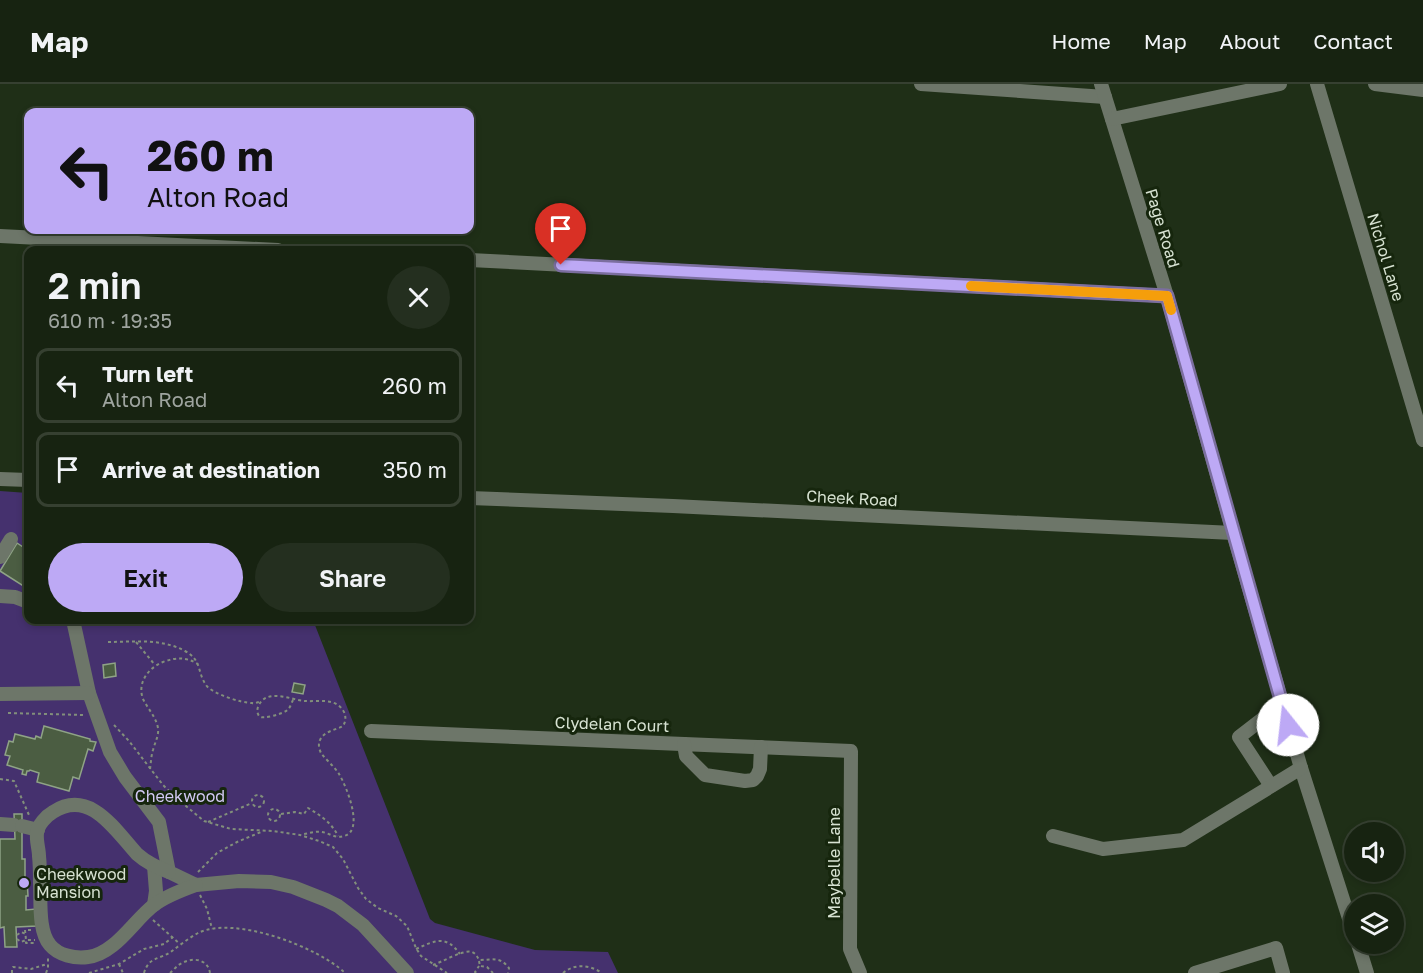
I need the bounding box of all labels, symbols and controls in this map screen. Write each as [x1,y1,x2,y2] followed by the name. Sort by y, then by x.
[30,25,88,58] text: Map
[1051,28,1111,54] text: Home
[1144,28,1187,54] text: Map
[1220,28,1280,54] text: About
[1313,28,1393,54] text: Contact
[147,130,274,180] text: 260 m
[48,132,126,210] icon: left
[147,181,289,213] text: Alton Road
[1141,186,1185,270] street label: Page Road
[535,203,586,265] pin
[1363,210,1409,304] street label: Nichol Lane
[544,212,577,245] icon: arrive
[48,264,142,307] text: 2 min
[387,266,450,329] button: close
[48,308,172,332] text: 610 m · 19:35
[102,360,193,387] text: Turn left
[51,369,84,402] icon: left
[382,372,447,399] text: 260 m
[102,387,207,411] text: Alton Road
[51,453,84,486] icon: arrive
[102,456,320,483] text: Arrive at destination
[383,456,447,483] text: 350 m
[806,486,898,510] street label: Cheek Road
[48,543,243,612] button: Exit
[255,543,450,612] button: Share
[1256,693,1320,757] position arrow
[554,712,670,736] street label: Clydelan Court
[135,786,225,806] park label: Cheekwood
[824,807,844,919] street label: Maybelle Lane
[1344,822,1404,954] map controls
[1344,822,1404,882] button: sound
[36,864,126,902] place label: Cheekwood Mansion
[17,876,31,890] marker: Cheekwood Mansion
[1344,894,1404,954] button: layers

